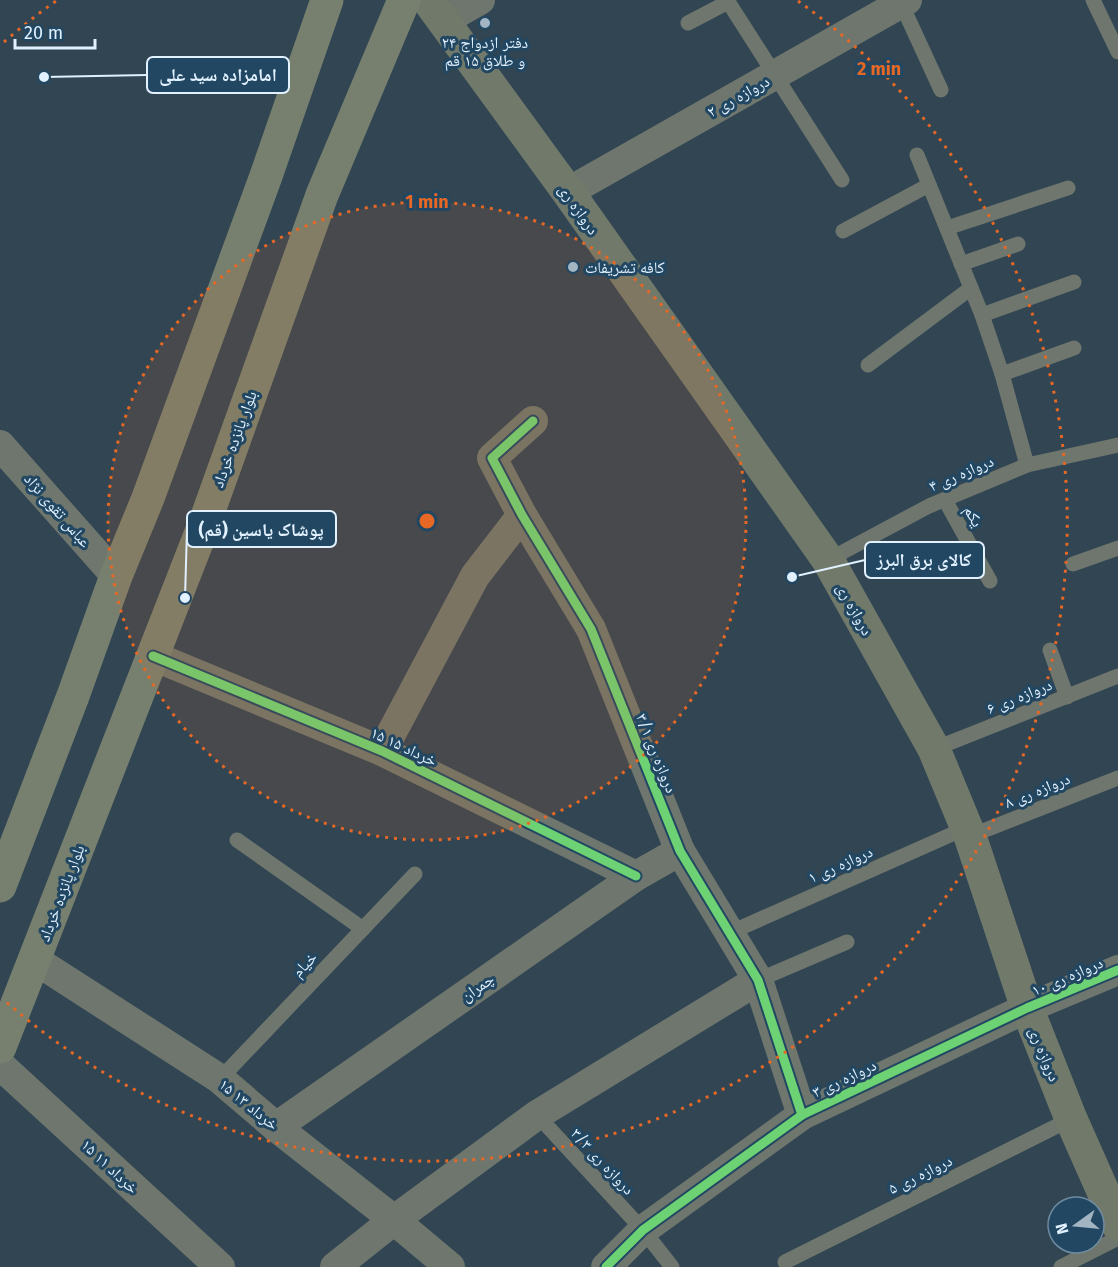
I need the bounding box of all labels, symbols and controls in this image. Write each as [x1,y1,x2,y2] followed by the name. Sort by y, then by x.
[15,12,94,50] scale bar
[478,16,492,30] marker: دفتر ازدواج ۲۴ و طلاق ۱۵ قم
[24,22,63,44] text: 20 m
[442,33,528,71] place label: دفتر ازدواج ۲۴ و طلاق ۱۵ قم
[147,57,289,93] callout: امامزاده سید علی
[857,58,901,80] text: 2 min
[159,64,277,86] text: امامزاده سید علی
[704,72,773,122] street label: دروازه ری ۲
[554,180,603,239] street label: دروازه ری
[405,191,449,213] text: 1 min
[585,258,665,277] place label: کافه تشریفات
[566,260,580,274] marker: کافه تشریفات
[208,388,261,490] street label: بلوار پانزده خرداد
[926,451,997,497] street label: دروازه ری ۴
[20,469,95,552] street label: عباس تقوی نژاد
[959,502,987,531] street label: یکم
[187,511,336,547] callout: پوشاک یاسین (قم)
[417,511,437,531] centre of rings
[198,519,324,542] text: پوشاک یاسین (قم)
[865,542,984,578] callout: کالای برق البرز
[876,549,971,571] text: کالای برق البرز
[832,580,877,639] street label: دروازه ری
[984,675,1055,719] street label: دروازه ری ۶
[631,711,681,796] street label: دروازه ری ۳/۱
[368,723,440,770] street label: ۱۵ خرداد ۱۵
[1002,769,1073,813] street label: دروازه ری ۸
[34,842,89,944] street label: بلوار پانزده خرداد
[805,842,876,888] street label: دروازه ری ۱
[288,948,322,982] street label: خیام
[1029,953,1106,1001] street label: دروازه ری ۱۰
[457,969,498,1006] street label: چمران
[1024,1024,1064,1085] street label: دروازه ری
[809,1055,880,1102] street label: دروازه ری ۳
[215,1075,282,1134] street label: ۱۵ خرداد ۱۳
[566,1124,638,1199] street label: دروازه ری ۳/۳
[77,1135,142,1197] street label: ۱۵ خرداد ۱۱
[885,1151,956,1199] street label: دروازه ری ۵
[1046,1195,1106,1255] north arrow
[1051,1221,1073,1236] text: N

